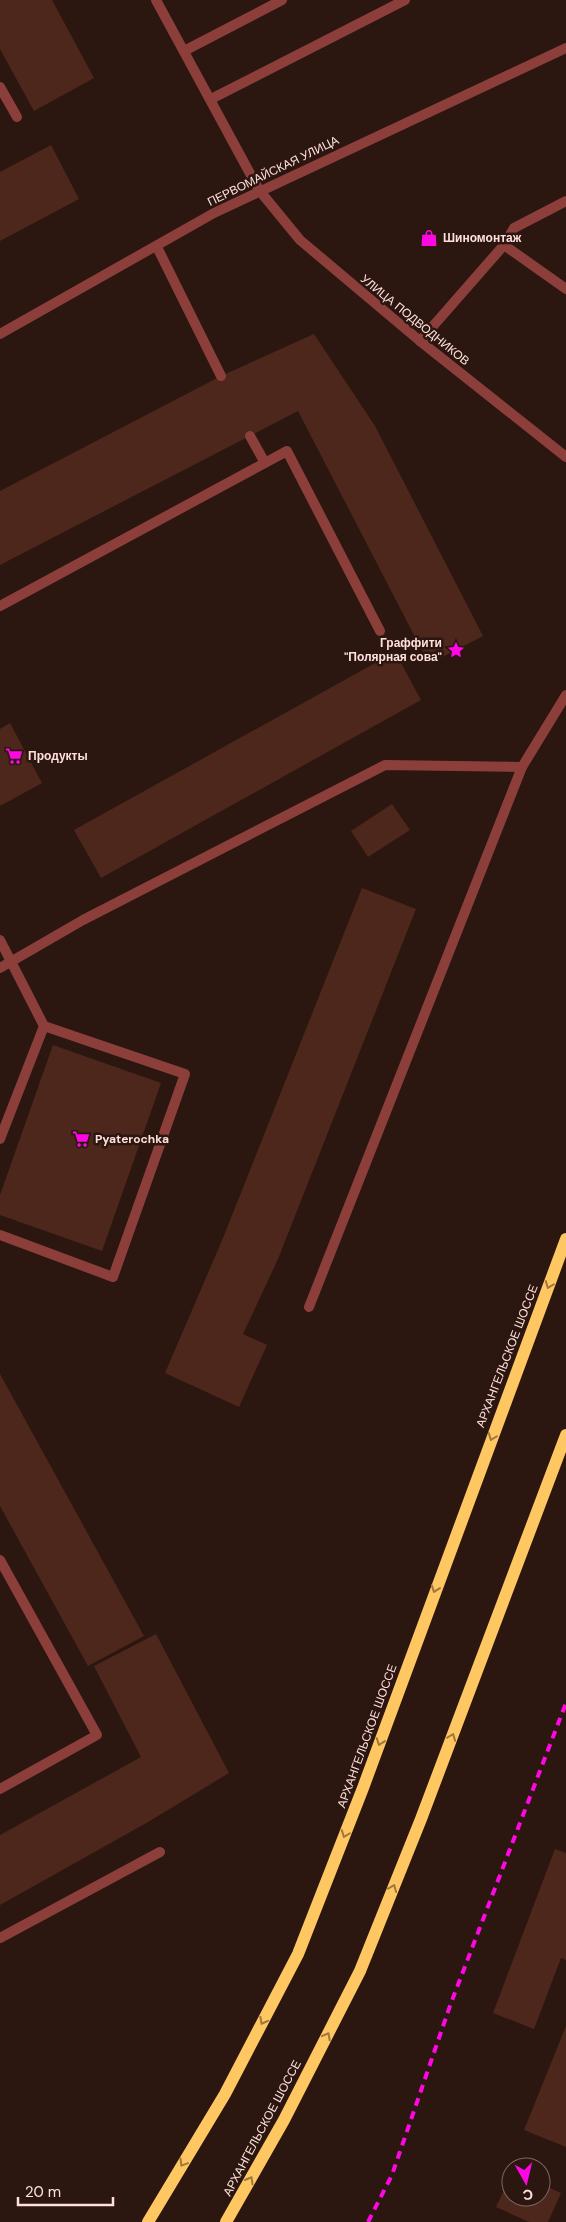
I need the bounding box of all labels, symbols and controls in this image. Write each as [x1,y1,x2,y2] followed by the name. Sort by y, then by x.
[205,132,341,210] street label: ПЕРВОМАЙСКАЯ УЛИЦА
[419,228,439,248] shop icon: Шиномонтаж
[443,230,522,246] place label: Шиномонтаж
[357,271,473,369] street label: УЛИЦА ПОДВОДНИКОВ
[344,635,442,665] place label: Граффити "Полярная сова"
[446,640,466,660] place icon: Граффити "Полярная сова"
[4,746,24,766] supermarket icon: Продукты
[28,748,88,764] place label: Продукты
[71,1129,91,1149] supermarket icon: Pyaterochka
[95,1131,169,1147] place label: Pyaterochka
[545,1280,555,1289] one-way arrow
[472,1282,542,1430] street label: АРХАНГЕЛЬСКОЕ ШОССЕ
[488,1432,498,1441] one-way arrow
[431,1585,441,1593] one-way arrow
[334,1662,400,1810] street label: АРХАНГЕЛЬСКОЕ ШОССЕ
[446,1733,456,1741] one-way arrow
[376,1737,386,1746] one-way arrow
[341,1829,351,1837] one-way arrow
[387,1884,397,1893] one-way arrow
[259,2016,269,2025] one-way arrow
[321,2032,331,2041] one-way arrow
[219,2057,305,2199] street label: АРХАНГЕЛЬСКОЕ ШОССЕ
[180,2157,190,2166] one-way arrow
[501,2157,551,2207] north arrow
[18,2174,112,2206] scale bar
[244,2176,254,2185] one-way arrow
[25,2182,61,2202] text: 20 m
[522,2185,534,2204] text: С

